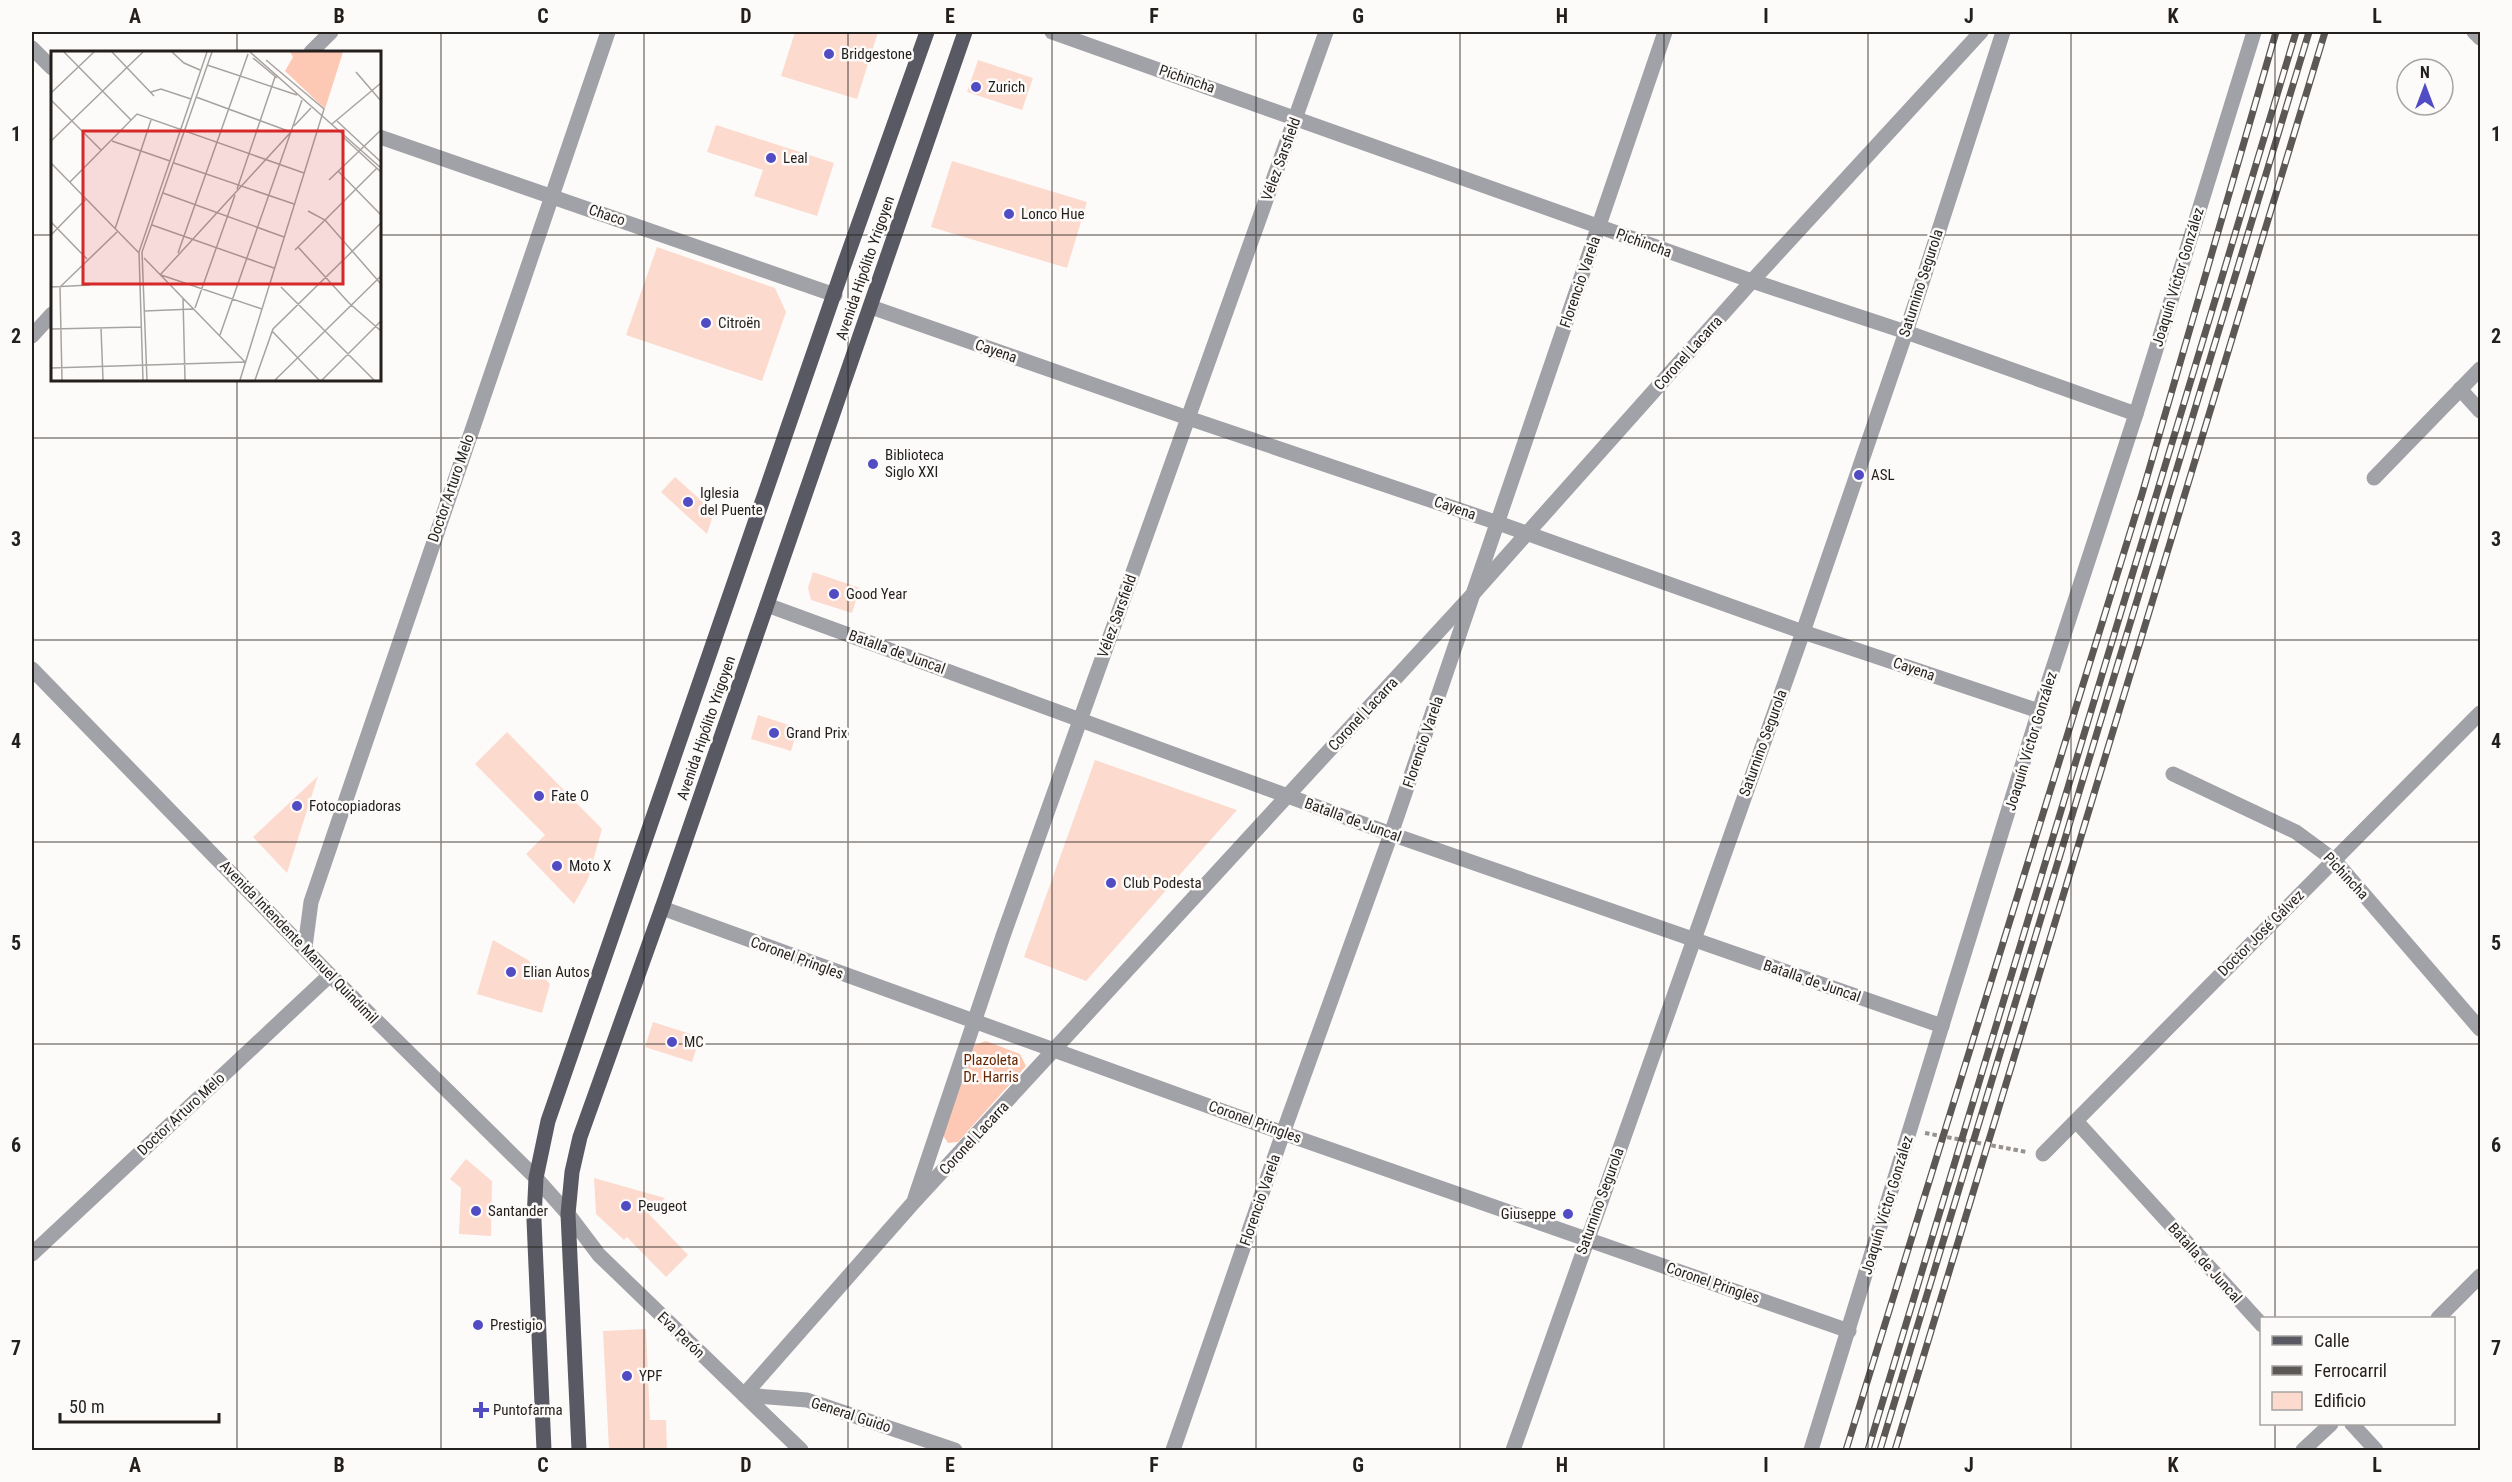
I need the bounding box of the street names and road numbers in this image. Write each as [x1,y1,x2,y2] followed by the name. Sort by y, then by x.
[1157,61,1217,97] street label: Pichincha
[1258,115,1304,203] street label: Vélez Sarsfield
[832,194,898,342] street label: Avenida Hipólito Yrigoyen
[586,200,628,230] street label: Chaco
[2148,205,2208,349] street label: Joaquín Víctor González
[1614,225,1674,261] street label: Pichincha
[1895,227,1947,339] street label: Saturnino Segurola
[1556,234,1604,330] street label: Florencio Varela
[1650,312,1726,394] street label: Coronel Lacarra
[973,335,1019,367] street label: Cayena
[424,432,478,544] street label: Doctor Arturo Melo
[1432,492,1478,524] street label: Cayena
[1094,572,1140,660] street label: Vélez Sarsfield
[846,626,948,678] street label: Batalla de Juncal
[1891,653,1937,685] street label: Cayena
[673,654,739,802] street label: Avenida Hipólito Yrigoyen
[2001,669,2061,813] street label: Joaquín Víctor González
[1324,674,1402,754] street label: Coronel Lacarra
[1735,687,1791,799] street label: Saturnino Segurola
[1399,694,1447,790] street label: Florencio Varela
[1302,794,1404,846] street label: Batalla de Juncal
[2320,849,2372,903] street label: Pichincha
[216,857,382,1027] street label: Avenida Intendente Manuel Quindimil
[2214,886,2308,980] street label: Doctor José Gálvez
[748,933,846,983] street label: Coronel Pringles
[1761,956,1863,1006] street label: Batalla de Juncal
[134,1069,228,1159] street label: Doctor Arturo Melo
[1206,1097,1304,1147] street label: Coronel Pringles
[935,1098,1013,1178] street label: Coronel Lacarra
[1857,1133,1917,1277] street label: Joaquín Víctor González
[1572,1145,1628,1257] street label: Saturnino Segurola
[1236,1152,1284,1248] street label: Florencio Varela
[2164,1219,2246,1307] street label: Batalla de Juncal
[1664,1259,1762,1307] street label: Coronel Pringles
[654,1308,708,1362] street label: Eva Perón
[809,1394,893,1436] street label: General Guido

